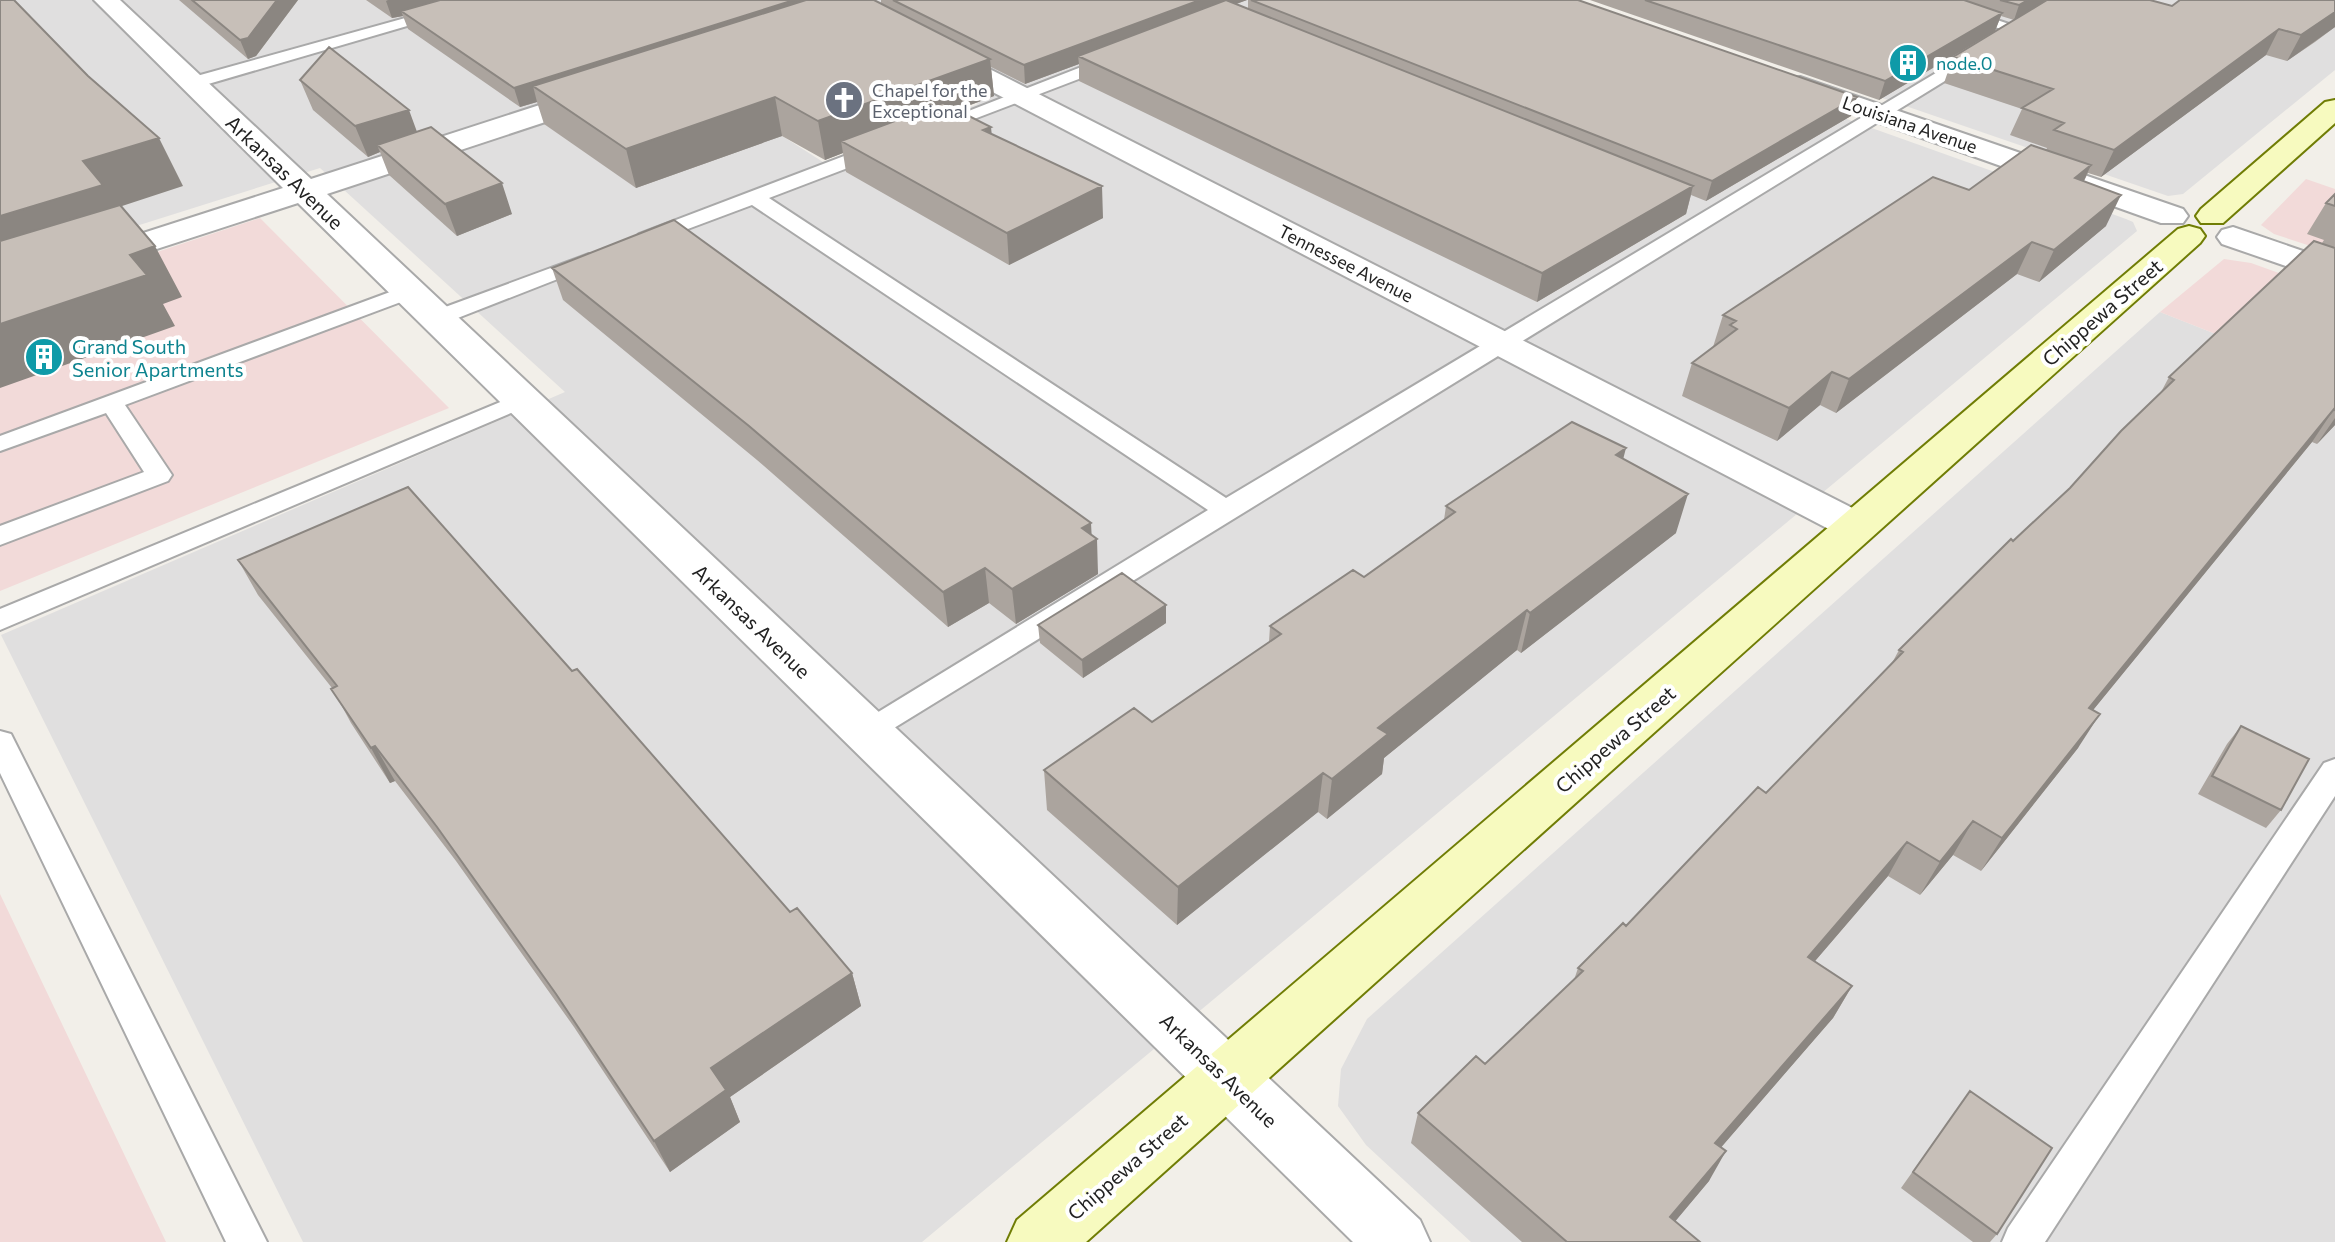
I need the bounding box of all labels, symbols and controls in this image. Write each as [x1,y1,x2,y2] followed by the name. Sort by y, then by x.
[1887,42,1929,84] building icon: node.0
[1936,52,1993,74] place label: node.0
[823,79,865,121] church icon: Chapel for the Exceptional
[872,79,987,122] place label: Chapel for the Exceptional
[1840,91,1980,157] street label: Louisiana Avenue
[221,110,349,234] street label: Arkansas Avenue
[1275,219,1417,307] street label: Tennessee Avenue
[2037,253,2167,371] street label: Chippewa Street
[72,334,244,381] place label: Grand South Senior Apartments
[23,336,65,378] building icon: Grand South Senior Apartments
[688,559,816,683] street label: Arkansas Avenue
[1550,680,1680,798] street label: Chippewa Street
[1155,1008,1283,1132] street label: Arkansas Avenue
[1062,1107,1192,1225] street label: Chippewa Street

